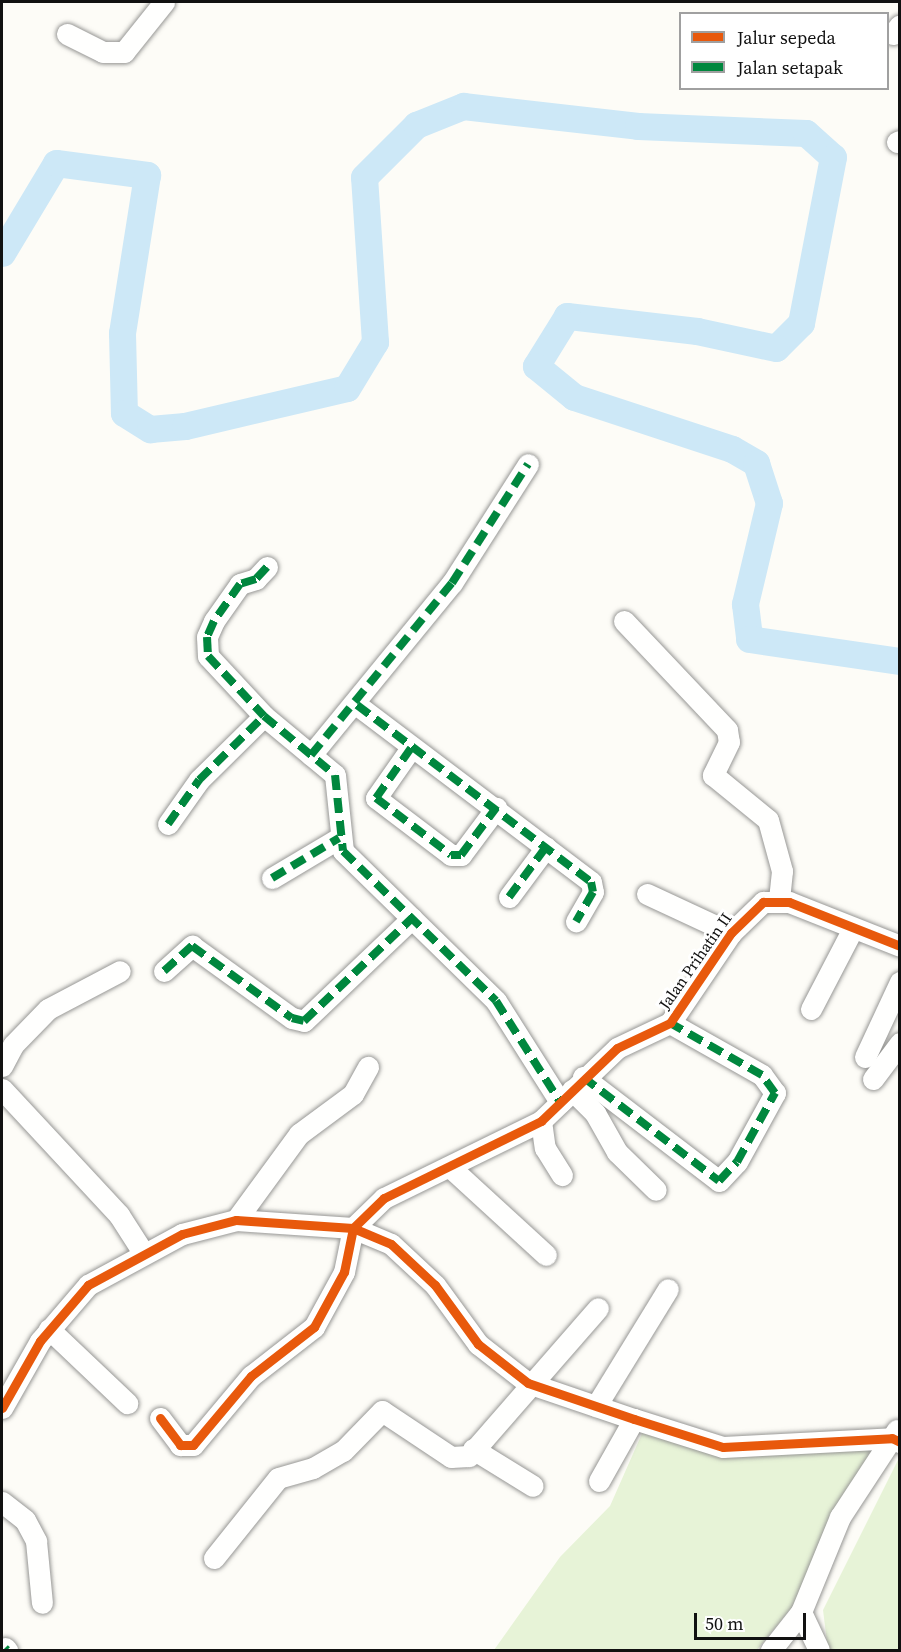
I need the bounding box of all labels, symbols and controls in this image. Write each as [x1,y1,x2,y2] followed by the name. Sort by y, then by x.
[679,12,889,90] legend
[737,25,836,50] text: Jalur sepeda
[737,55,843,80] text: Jalan setapak
[655,909,735,1013] street label: Jalan Prihatin II
[697,1601,810,1639] scale bar
[705,1611,743,1636] text: 50 m

